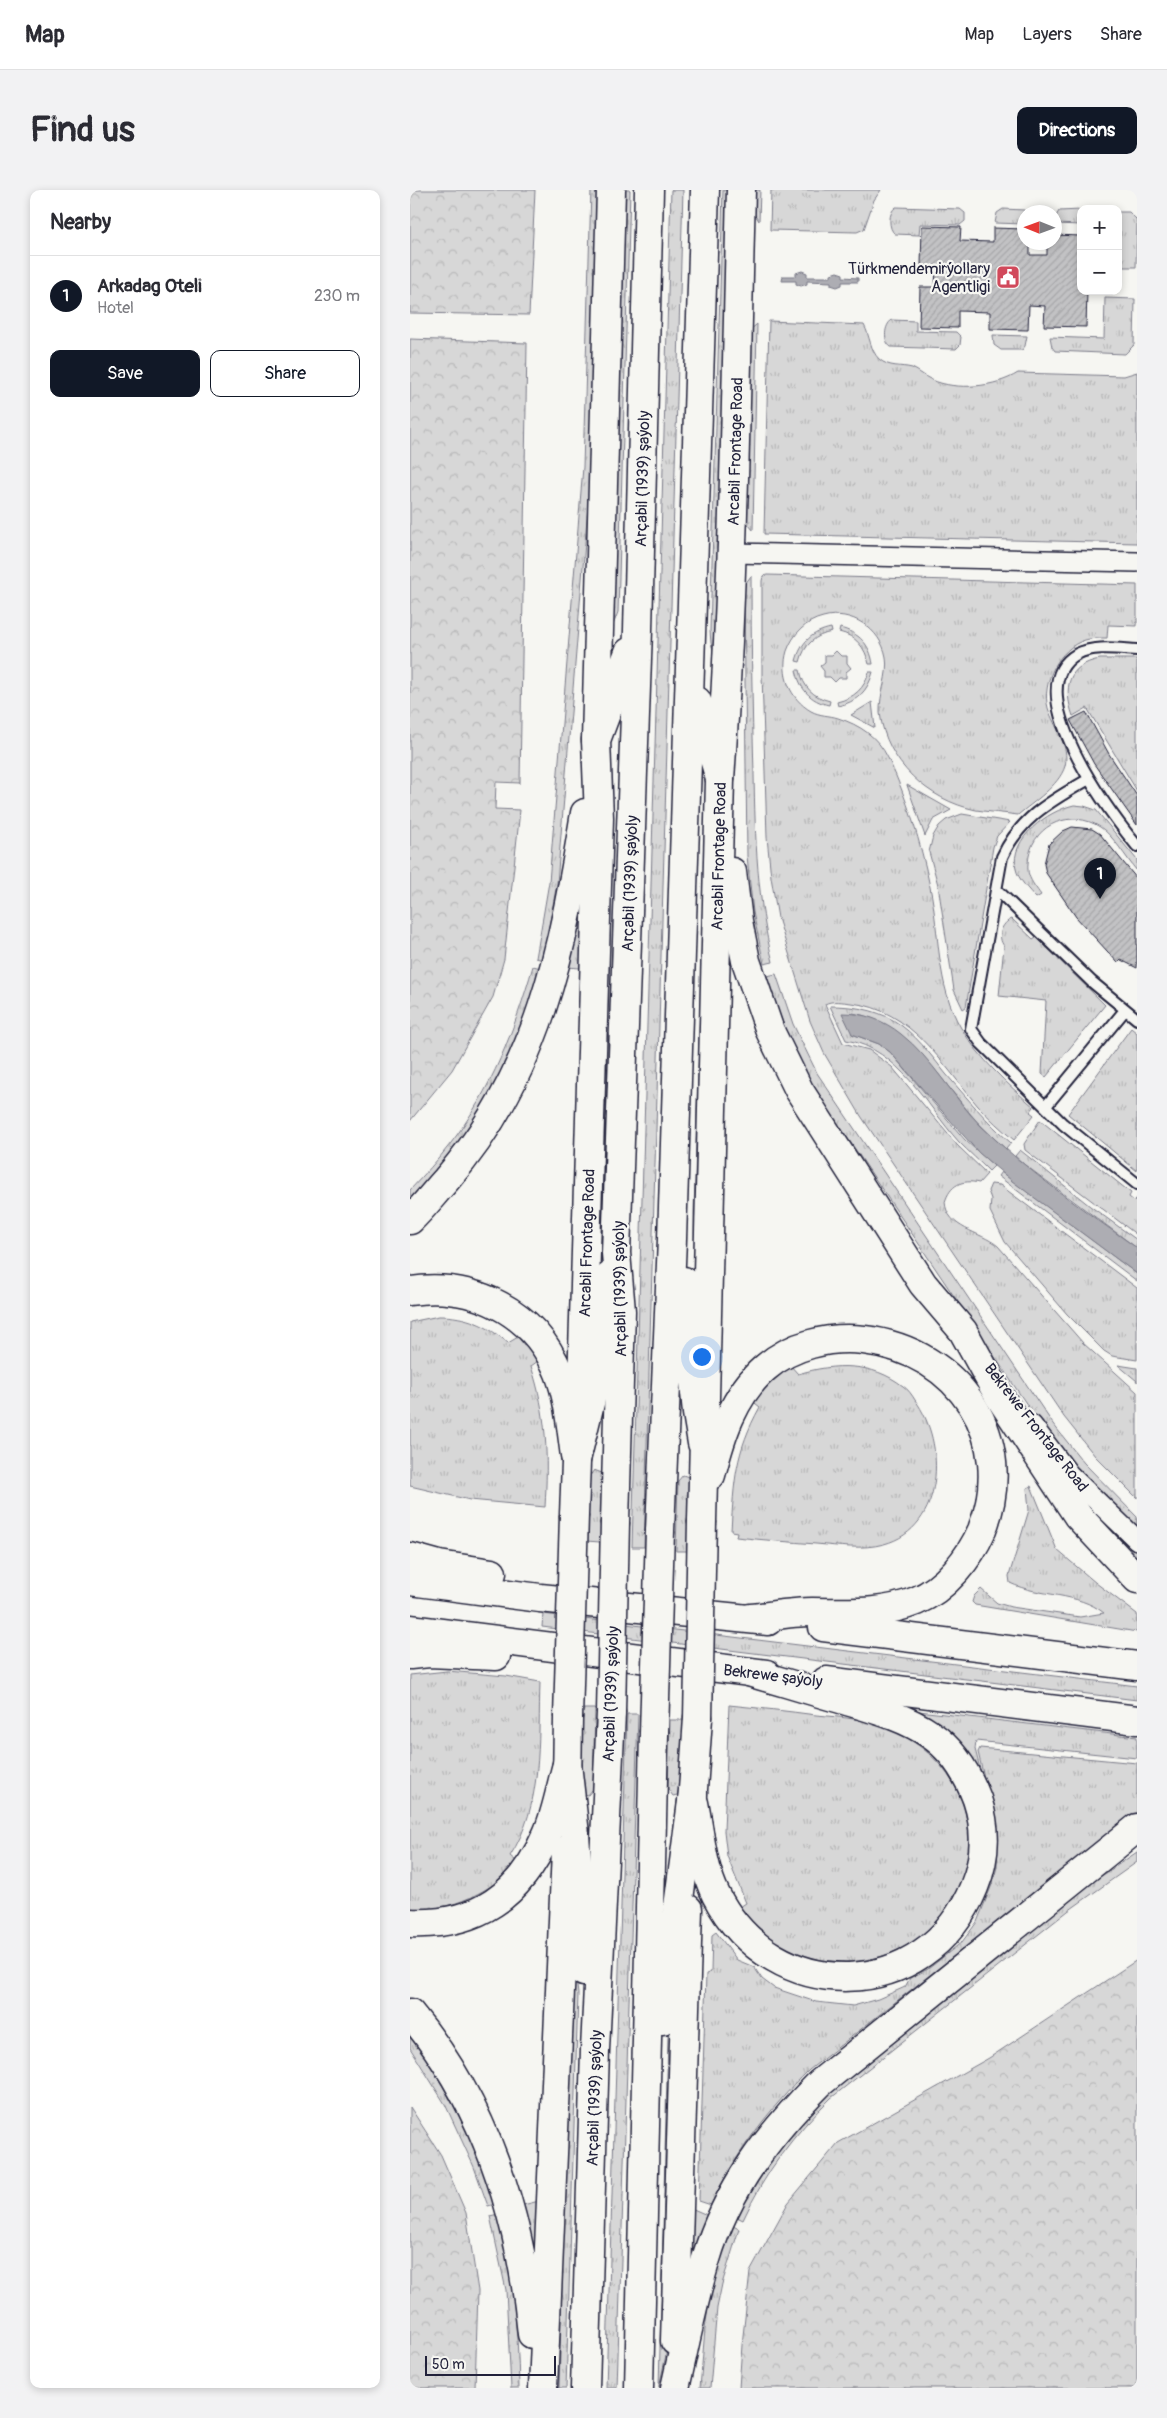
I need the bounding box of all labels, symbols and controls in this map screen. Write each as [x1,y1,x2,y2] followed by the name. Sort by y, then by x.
[25,20,65,49] text: Map
[965,23,994,46] text: Map
[1022,23,1072,46] text: Layers
[1100,23,1142,46] text: Share
[1017,107,1137,154] button: Directions
[30,108,135,152] text: Find us
[1017,205,1062,250] north arrow
[1077,205,1122,295] map controls
[1077,205,1122,250] button: +
[50,209,111,236] text: Nearby
[1077,250,1122,295] button: −
[848,259,990,297] place label: Türkmendemirýollary Agentligi
[995,264,1021,290] public building icon: Türkmendemirýollary Agentligi
[97,274,202,298] text: Arkadag Oteli
[63,286,69,306] text: 1
[314,286,360,306] text: 230 m
[97,298,134,318] text: Hotel
[50,350,200,397] button: Save
[210,350,360,397] button: Share
[724,377,748,526] street label: Arcabil Frontage Road
[631,410,654,547] street label: Arçabil (1939) şaýoly
[707,782,731,931] street label: Arcabil Frontage Road
[618,815,642,952] street label: Arçabil (1939) şaýoly
[1084,858,1116,899] pin: 1
[575,1169,599,1318] street label: Arcabil Frontage Road
[609,1220,631,1357] street label: Arçabil (1939) şaýoly
[689,1344,715,1370] your location
[980,1359,1093,1496] street label: Bekrewe Frontage Road
[599,1625,623,1763] street label: Arçabil (1939) şaýoly
[722,1660,824,1692] street label: Bekrewe şaýoly
[583,2029,607,2167] street label: Arçabil (1939) şaýoly
[425,2353,556,2376] scale bar
[432,2356,465,2373] text: 50 m

